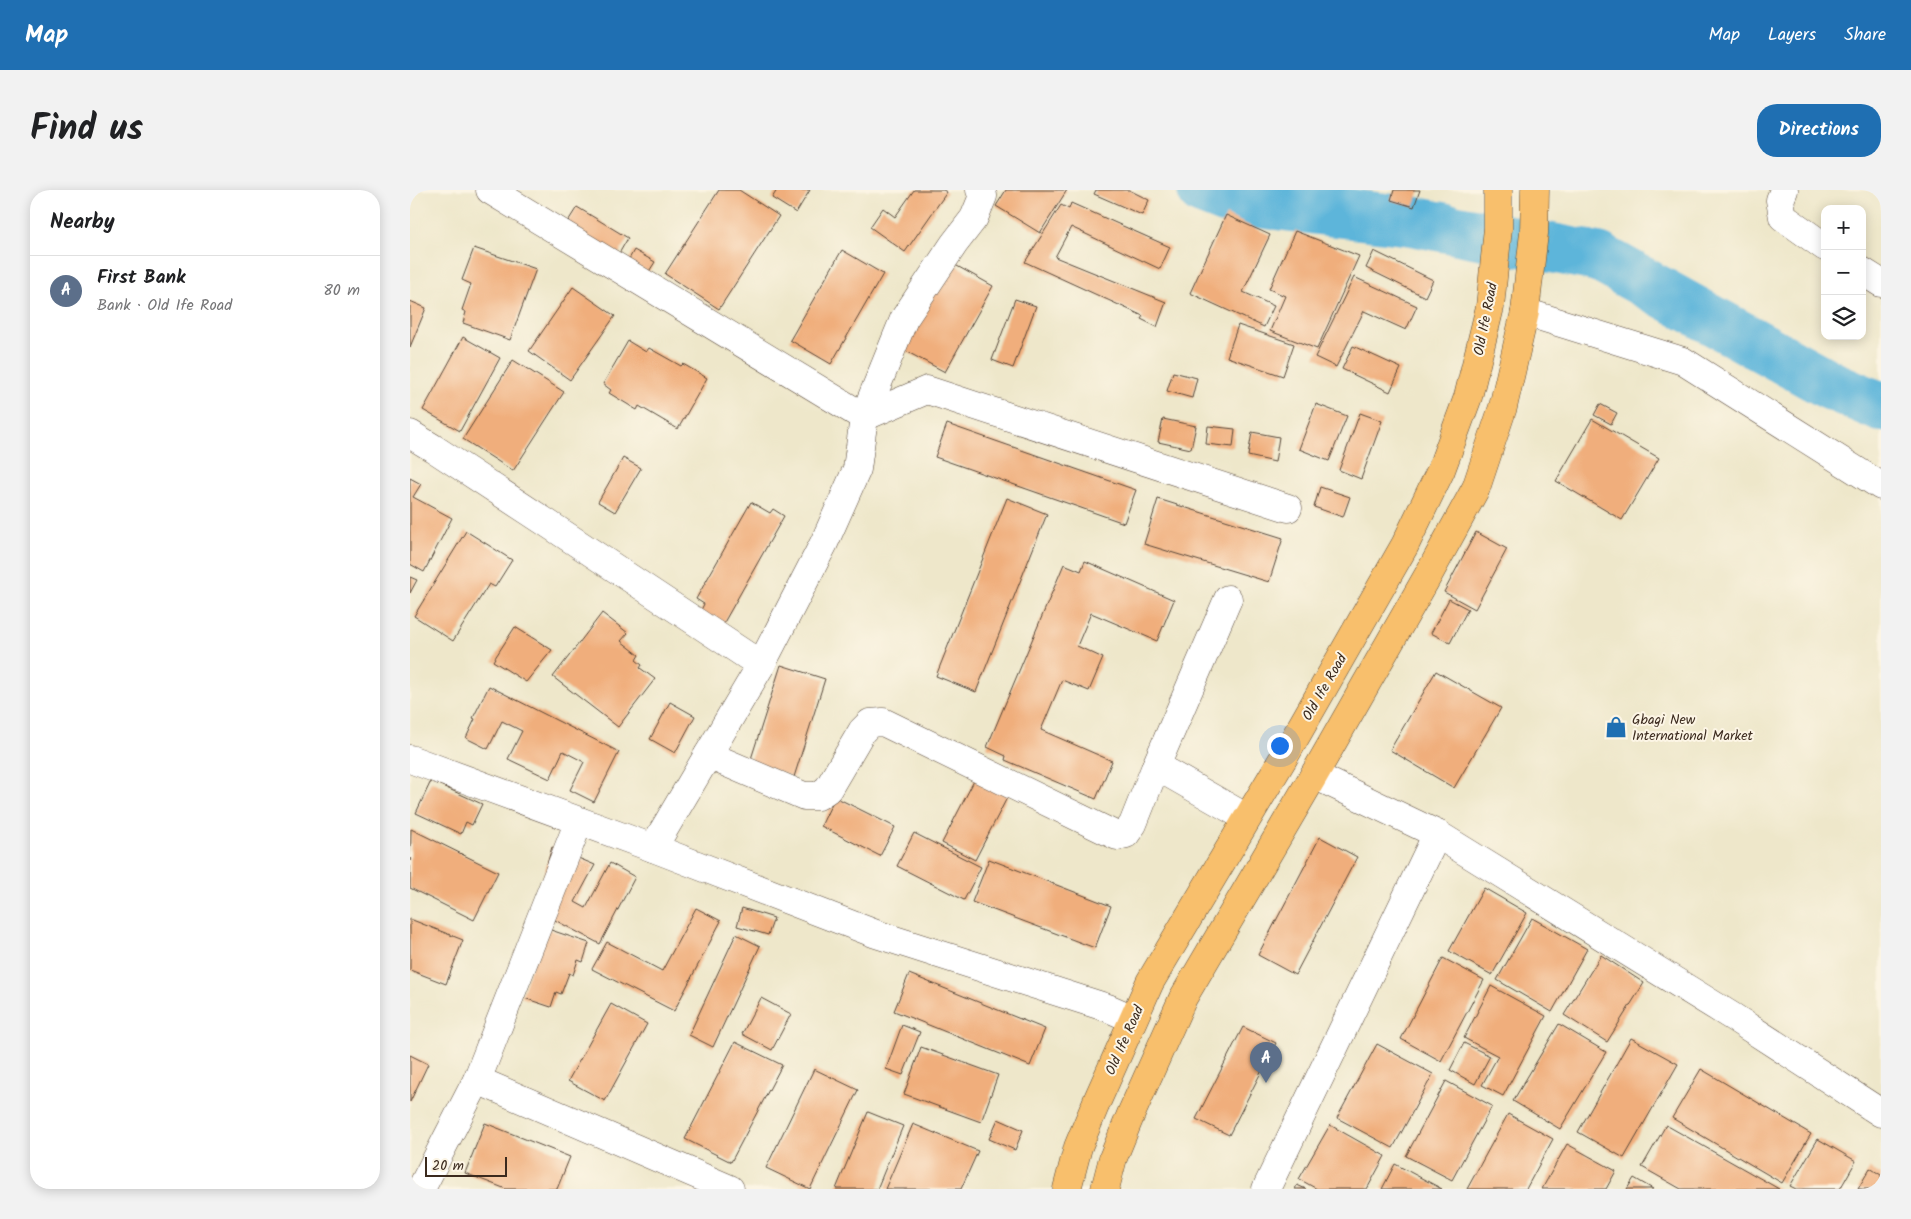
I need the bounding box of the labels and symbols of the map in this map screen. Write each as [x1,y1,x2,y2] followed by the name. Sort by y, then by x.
[1468,280,1504,358] street label: Old Ife Road
[1297,649,1353,725] street label: Old Ife Road
[1632,709,1753,747] place label: Gbagi New International Market
[1603,714,1629,740] shop icon: Gbagi New International Market
[1267,733,1293,759] your location
[1100,1001,1150,1079] street label: Old Ife Road
[1250,1042,1282,1083] pin: A
[425,1154,508,1177] scale bar

